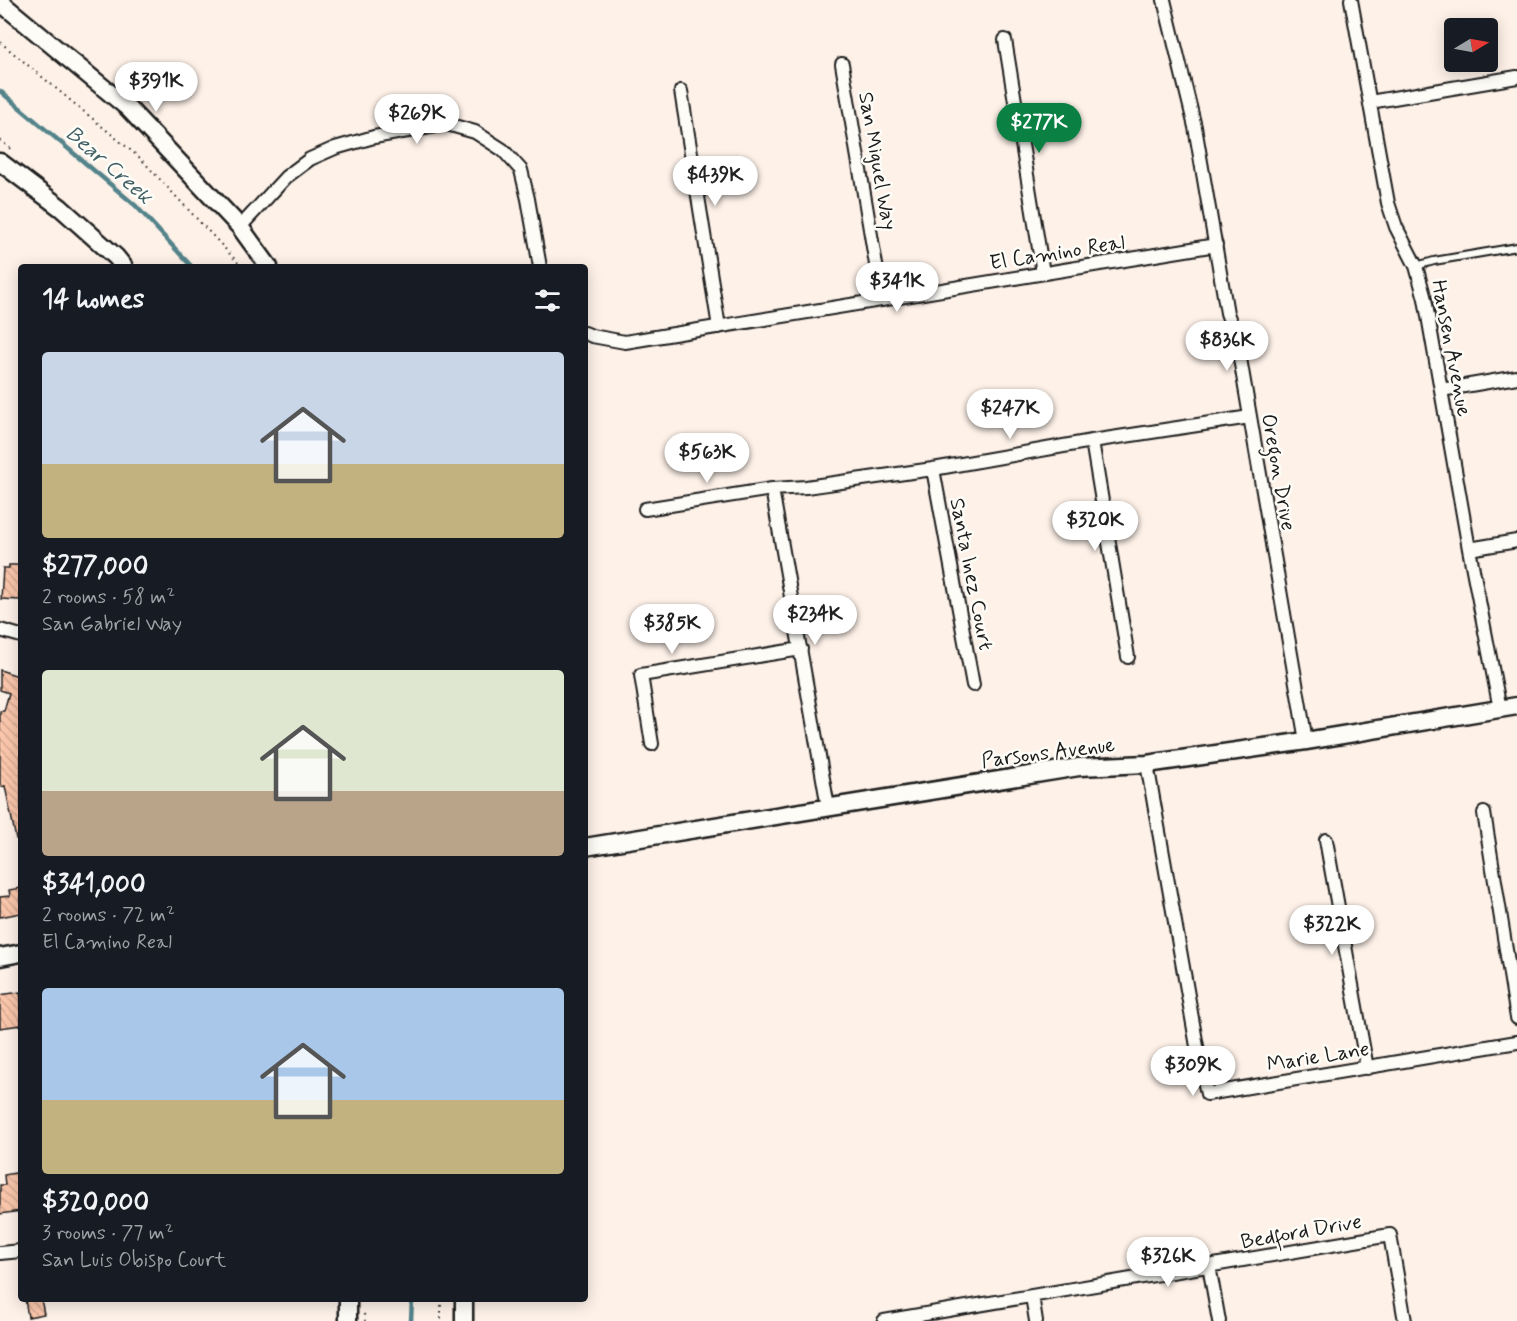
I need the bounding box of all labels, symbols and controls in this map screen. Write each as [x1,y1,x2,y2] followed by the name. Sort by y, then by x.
[1444,18,1498,72] north arrow
[1444,18,1498,72] map controls
[114,62,198,113] pin: $391K
[129,68,183,95] text: $391K
[851,90,903,232] street label: San Miguel Way
[375,94,459,145] pin: $269K
[388,100,446,127] text: $269K
[997,103,1081,154] pin: $277K
[1011,109,1067,136] text: $277K
[59,120,159,212] water label: Bear Creek
[673,156,757,207] pin: $439K
[687,162,743,189] text: $439K
[988,228,1127,277] street label: El Camino Real
[855,262,939,313] pin: $341K
[870,268,924,295] text: $341K
[1424,277,1478,419] street label: Hansen Avenue
[42,283,144,317] text: 14 homes
[531,284,564,317] icon: filters
[1185,321,1269,372] pin: $836K
[1199,327,1255,354] text: $836K
[968,389,1052,440] pin: $247K
[249,391,357,499] icon: home
[981,395,1039,422] text: $247K
[1252,411,1302,533] street label: Oregon Drive
[665,433,749,484] pin: $563K
[678,439,736,466] text: $563K
[943,496,1000,653] street label: Santa Inez Court
[1053,501,1137,552] pin: $320K
[1066,507,1124,534] text: $320K
[42,550,148,584] text: $277,000
[42,584,175,611] text: 2 rooms · 58 m²
[773,595,857,646] pin: $234K
[787,601,843,628] text: $234K
[630,604,714,655] pin: $385K
[644,610,701,637] text: $385K
[42,611,182,638] text: San Gabriel Way
[249,709,357,817] icon: home
[980,731,1117,775] street label: Parsons Avenue
[42,868,146,902] text: $341,000
[42,902,175,929] text: 2 rooms · 72 m²
[1290,905,1374,956] pin: $322K
[1303,911,1361,938] text: $322K
[42,929,172,956] text: El Camino Real
[249,1027,357,1135] icon: home
[1265,1035,1371,1079] street label: Marie Lane
[1151,1046,1235,1097] pin: $309K
[1165,1052,1221,1079] text: $309K
[42,1186,149,1220] text: $320,000
[1238,1208,1364,1258] street label: Bedford Drive
[42,1220,174,1247] text: 3 rooms · 77 m²
[1126,1237,1210,1288] pin: $326K
[1141,1243,1195,1270] text: $326K
[42,1247,226,1274] text: San Luis Obispo Court

